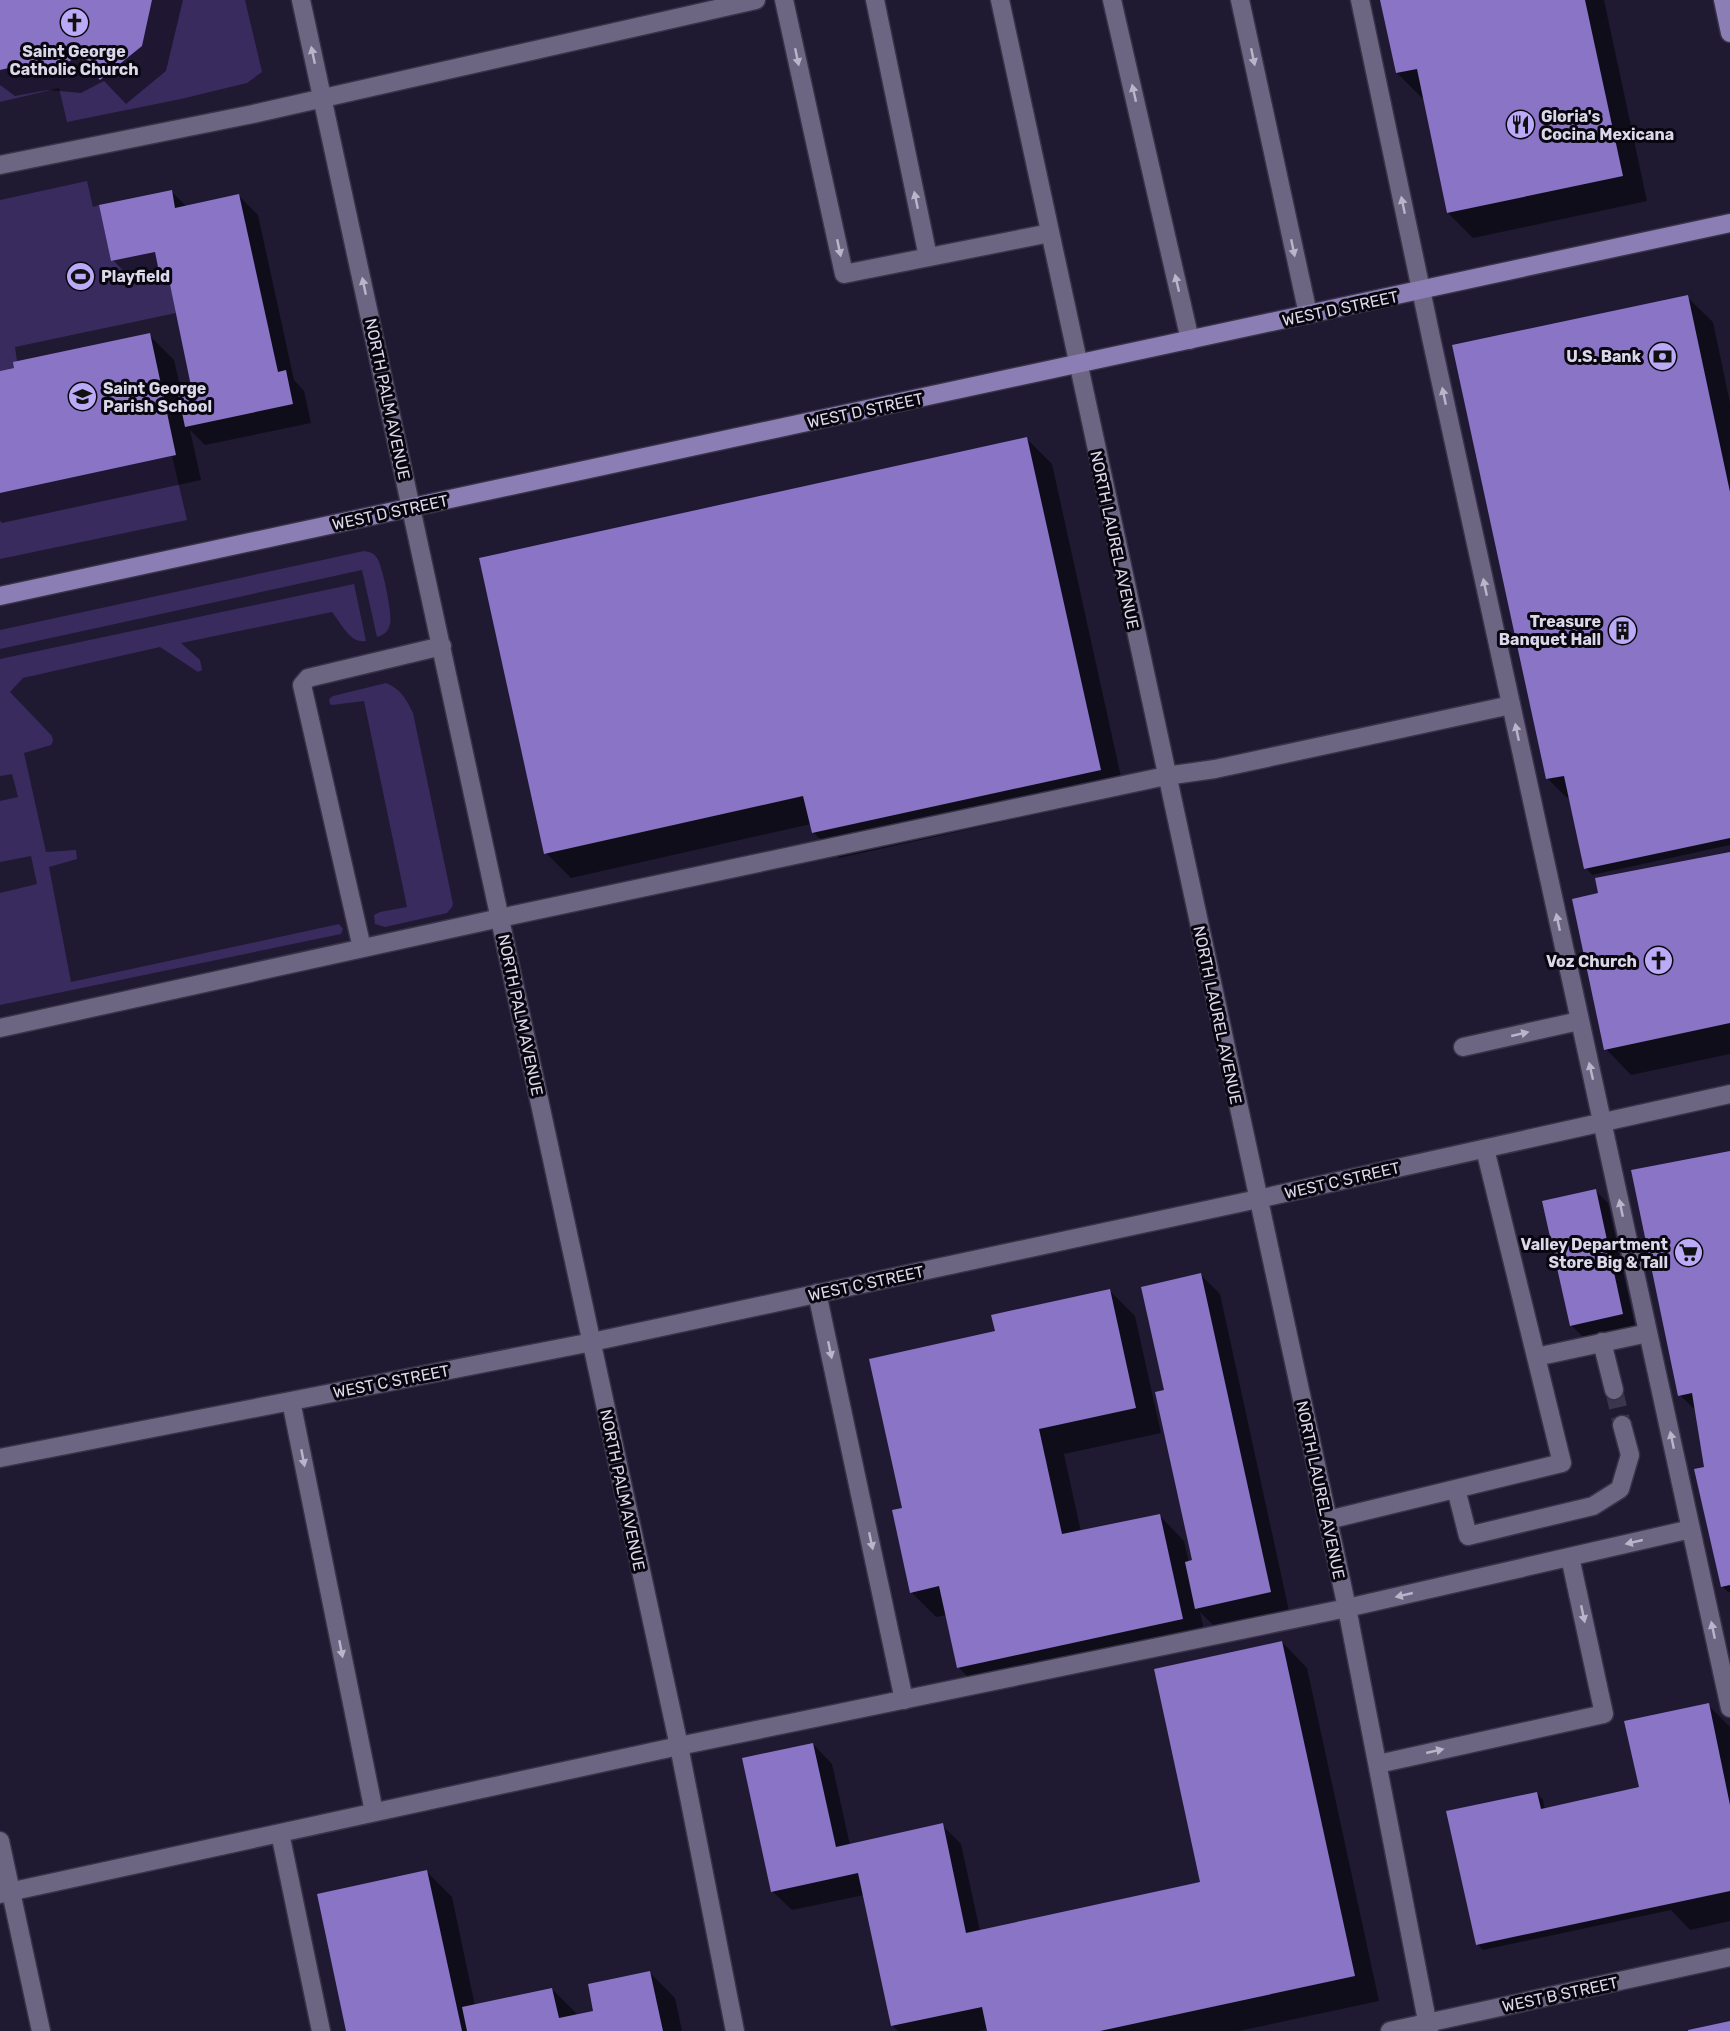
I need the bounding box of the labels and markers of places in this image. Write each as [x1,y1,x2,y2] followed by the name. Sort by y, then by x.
[58,7,90,39] church icon: Saint George Catholic Church
[9,42,139,79] place label: Saint George Catholic Church
[1541,107,1674,144] place label: Gloria's Cocina Mexicana
[1504,109,1536,141] restaurant icon: Gloria's Cocina Mexicana
[64,260,96,292] sports icon: Playfield
[101,267,170,286] place label: Playfield
[1646,340,1678,372] bank icon: U.S. Bank
[1566,347,1642,366] place label: U.S. Bank
[103,379,212,416] place label: Saint George Parish School
[66,381,98,413] school or university icon: Saint George Parish School
[1499,612,1601,649] place label: Treasure Banquet Hall
[1606,614,1638,646] building icon: Treasure Banquet Hall
[1642,945,1674,977] church icon: Voz Church
[1546,952,1637,971] place label: Voz Church
[1521,1235,1669,1272] place label: Valley Department Store Big & Tall
[1673,1237,1705,1269] supermarket icon: Valley Department Store Big & Tall

